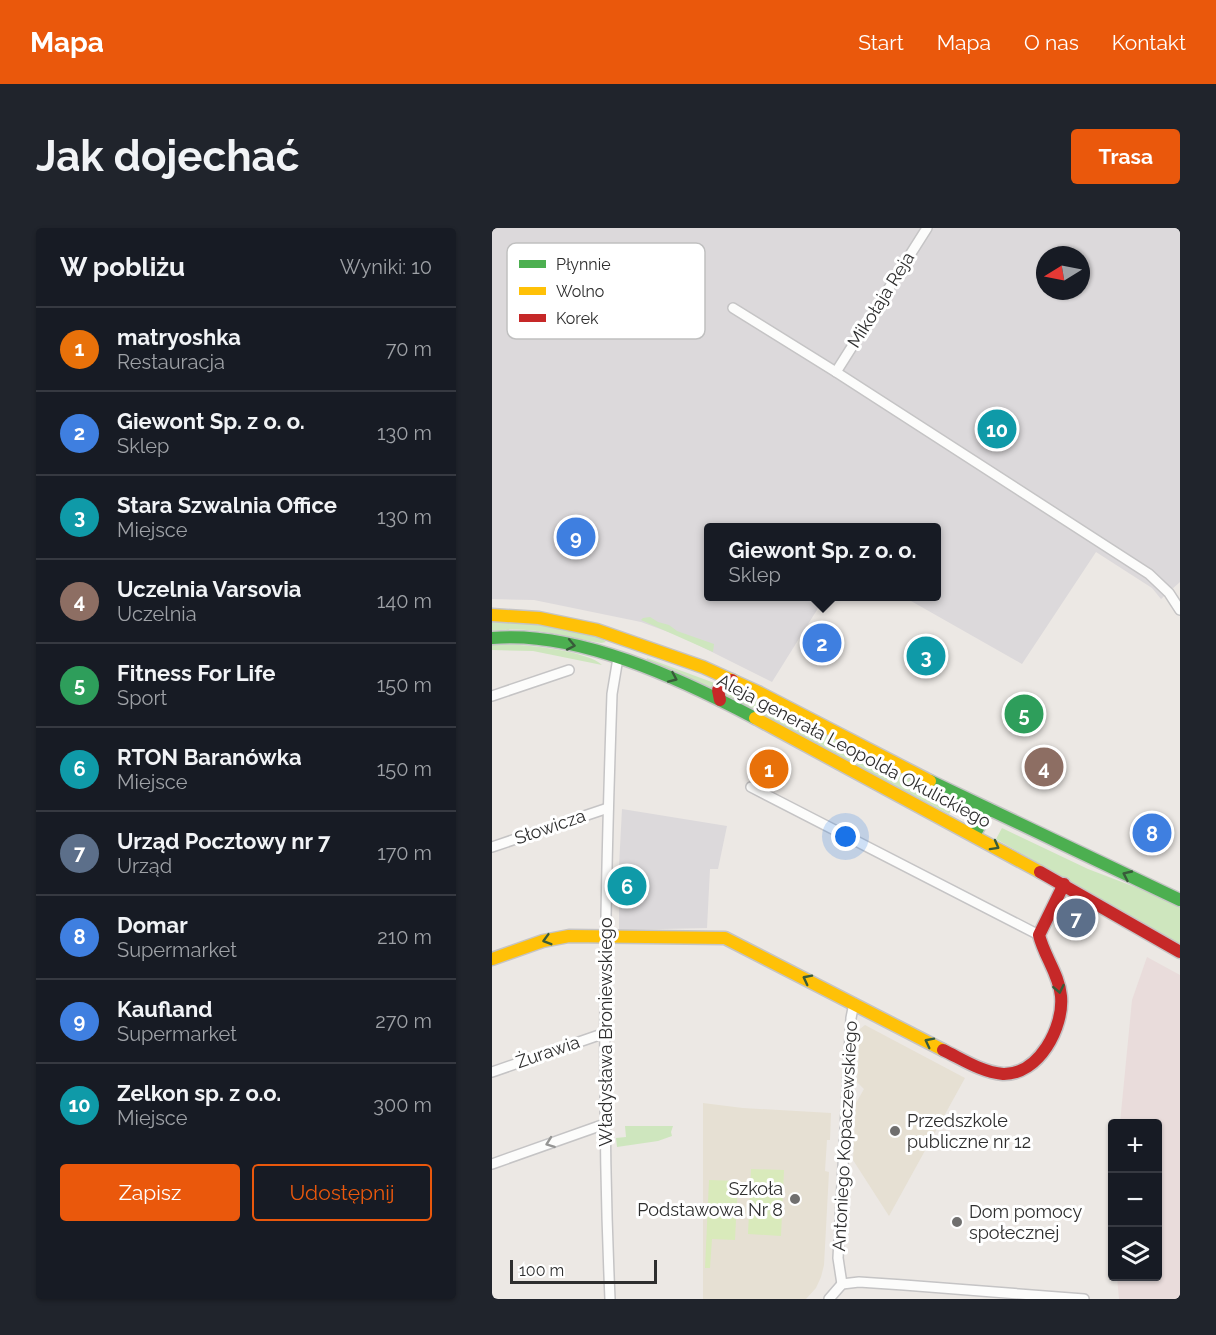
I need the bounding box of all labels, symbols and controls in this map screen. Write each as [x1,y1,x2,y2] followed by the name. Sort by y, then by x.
[30,26,104,59] text: Mapa
[858,30,904,55] text: Start
[937,30,991,55] text: Mapa
[1024,30,1079,55] text: O nas
[1112,30,1186,55] text: Kontakt
[1071,129,1180,184] button: Trasa
[36,132,299,181] text: Jak dojechać
[507,243,705,339] legend
[1036,246,1090,300] north arrow
[843,248,918,351] street label: Mikołaja Reja
[60,252,185,282] text: W pobliżu
[340,255,432,279] text: Wyniki: 10
[556,255,611,274] text: Płynnie
[556,282,604,301] text: Wolno
[556,309,599,328] text: Korek
[117,324,241,350] text: matryoshka
[75,337,84,361] text: 1
[386,337,432,361] text: 70 m
[117,350,225,374] text: Restauracja
[978,406,1016,452] pin: 10
[117,408,305,434] text: Giewont Sp. z o. o.
[74,421,85,445] text: 2
[377,421,432,445] text: 130 m
[117,434,169,458] text: Sklep
[117,492,337,518] text: Stara Szwalnia Office
[74,505,85,529] text: 3
[377,505,432,529] text: 130 m
[556,514,596,560] pin: 9
[117,518,187,542] text: Miejsce
[704,523,941,601] popup
[729,537,916,563] text: Giewont Sp. z o. o.
[729,563,781,587] text: Sklep
[117,576,301,602] text: Uczelnia Varsovia
[74,589,85,613] text: 4
[377,589,432,613] text: 140 m
[117,602,197,626] text: Uczelnia
[802,620,842,666] pin: 2
[906,634,946,678] pin: 3
[565,638,575,651] one-way arrow
[117,660,275,686] text: Fitness For Life
[714,669,995,832] street label: Aleja generała Leopolda Okulickiego
[667,671,678,683] one-way arrow
[74,673,85,697] text: 5
[377,673,432,697] text: 150 m
[117,686,167,710] text: Sport
[1004,692,1044,736] pin: 5
[117,744,302,770] text: RTON Baranówka
[1024,744,1064,790] pin: 4
[750,746,788,792] pin: 1
[73,757,86,781] text: 6
[377,757,432,781] text: 150 m
[117,770,187,794] text: Miejsce
[512,805,588,848] street label: Słowicza
[1132,810,1172,856] pin: 8
[831,822,860,851] your location
[117,828,330,854] text: Urząd Pocztowy nr 7
[989,838,999,850] one-way arrow
[74,841,85,865] text: 7
[377,841,432,865] text: 170 m
[117,854,172,878] text: Urząd
[608,864,646,908] pin: 6
[1123,870,1134,882] one-way arrow
[1056,896,1096,940] pin: 7
[117,912,188,938] text: Domar
[595,917,616,1147] street label: Władysława Broniewskiego
[73,925,86,949] text: 8
[377,925,432,949] text: 210 m
[542,933,553,945] one-way arrow
[117,938,237,962] text: Supermarket
[802,975,813,986] one-way arrow
[1052,984,1065,994] one-way arrow
[117,996,212,1022] text: Kaufland
[74,1009,85,1033] text: 9
[375,1009,432,1033] text: 270 m
[828,1020,861,1252] street label: Antoniego Kopaczewskiego
[117,1022,237,1046] text: Supermarket
[513,1031,582,1072] street label: Żurawia
[925,1038,935,1049] one-way arrow
[117,1080,281,1106] text: Zelkon sp. z o.o.
[68,1093,91,1117] text: 10
[373,1093,432,1117] text: 300 m
[117,1106,187,1130] text: Miejsce
[907,1110,1031,1152] place label: Przedszkole publiczne nr 12
[1108,1119,1162,1281] map controls
[1108,1119,1162,1173] button: +
[888,1124,902,1138] marker: Przedszkole publiczne nr 12
[545,1136,556,1149] one-way arrow
[60,1164,240,1221] button: Zapisz
[252,1164,432,1221] button: Udostępnij
[1108,1173,1162,1227] button: −
[637,1178,783,1220] place label: Szkoła Podstawowa Nr 8
[788,1192,802,1206] marker: Szkoła Podstawowa Nr 8
[969,1201,1083,1243] place label: Dom pomocy społecznej
[950,1215,964,1229] marker: Dom pomocy społecznej
[1108,1227,1162,1281] button: layers
[510,1257,657,1284] scale bar
[519,1261,564,1280] text: 100 m

